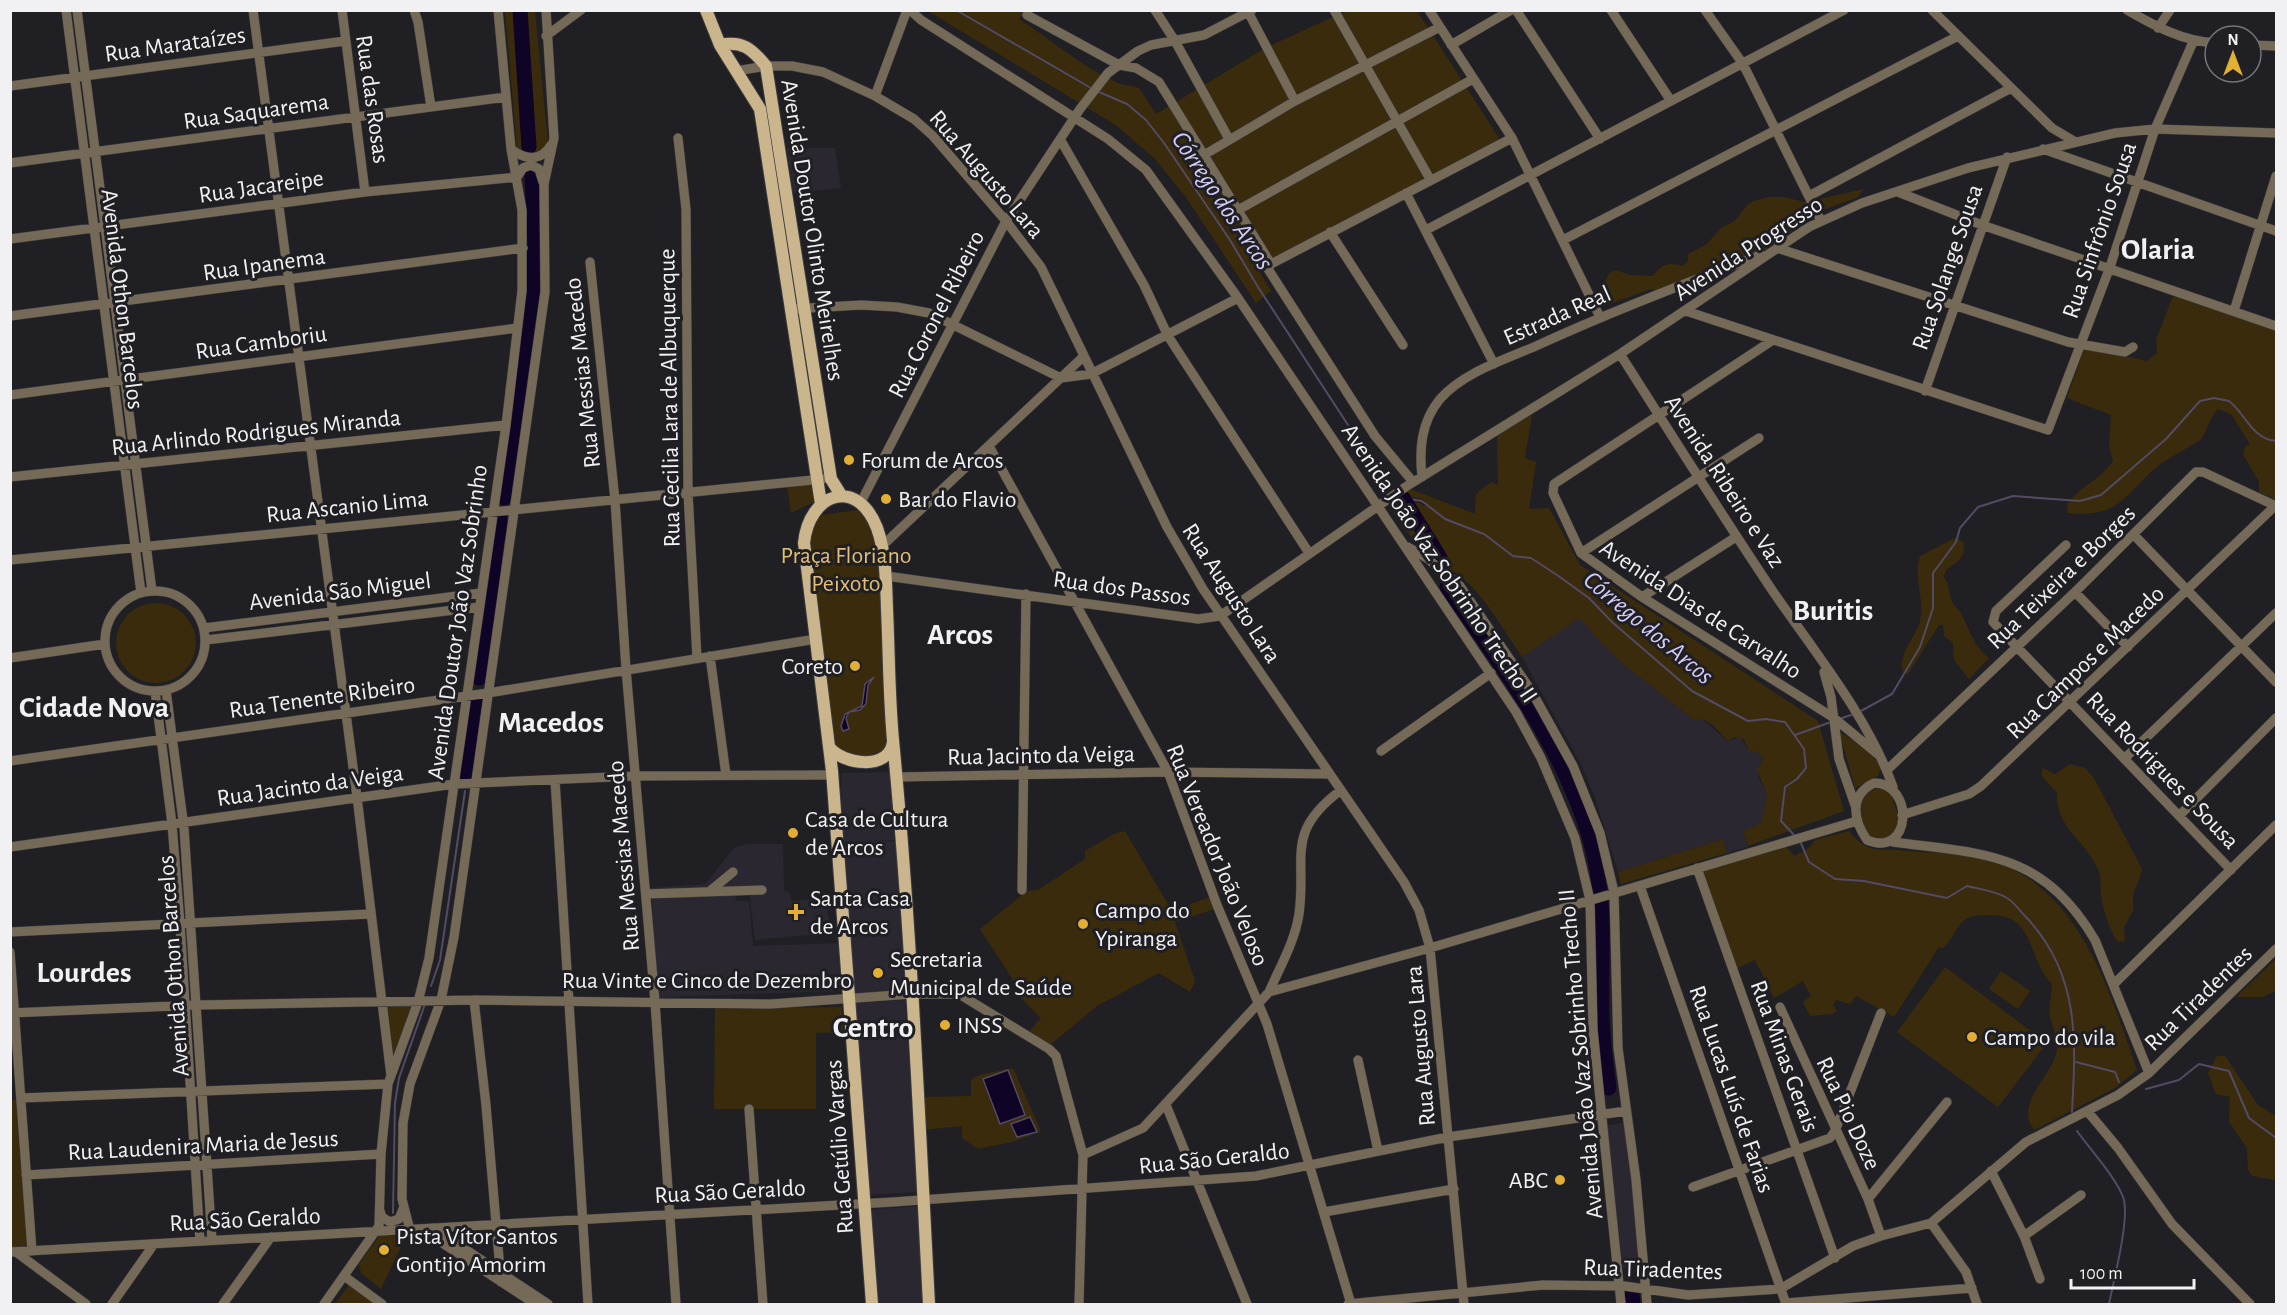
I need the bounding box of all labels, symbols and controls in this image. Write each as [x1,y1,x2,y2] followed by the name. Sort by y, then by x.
[103,23,247,67] street label: Rua Marataízes
[2203,24,2263,84] north arrow
[2227,32,2239,48] text: N
[351,33,393,165] street label: Rua das Rosas
[776,78,848,383] street label: Avenida Doutor Olinto Meirelhes
[182,90,330,134] street label: Rua Saquarema
[924,106,1048,243] street label: Rua Augusto Lara
[1167,127,1278,274] water label: Córrego dos Arcos
[2059,139,2141,322] street label: Rua Sinfrônio Sousa
[197,166,325,208] street label: Rua Jacareipe
[1908,181,1988,353] street label: Rua Solange Sousa
[97,188,147,411] street label: Avenida Othon Barcelos
[1670,192,1827,306] street label: Avenida Progresso
[884,227,989,402] street label: Rua Coronel Ribeiro
[2121,235,2195,265] district label: Olaria
[201,245,327,285] street label: Rua Ipanema
[655,248,685,548] street label: Rua Cecilia Lara de Albuquerque
[561,276,605,469] street label: Rua Messias Macedo
[1500,282,1615,350] street label: Estrada Real
[194,322,328,364] street label: Rua Camboriu
[1660,391,1789,572] street label: Avenida Ribeiro e Vaz
[110,406,402,460] street label: Rua Arlindo Rodrigues Miranda
[1337,420,1542,707] street label: Avenida João Vaz Sobrinho Trecho II
[861,449,1004,473] place label: Forum de Arcos
[842,453,856,467] marker: Forum de Arcos
[424,463,492,781] street label: Avenida Doutor João Vaz Sobrinho
[265,487,429,527] street label: Rua Ascanio Lima
[898,488,1016,512] place label: Bar do Flavio
[879,492,893,506] marker: Bar do Flavio
[1983,501,2140,654] street label: Rua Teixeira e Borges
[1177,519,1285,668] street label: Rua Augusto Lara
[1595,536,1806,684] street label: Avenida Dias de Carvalho
[780,544,912,596] park label: Praça Floriano Peixoto
[1579,566,1718,689] water label: Córrego dos Arcos
[1052,567,1192,611] street label: Rua dos Passos
[248,569,433,615] street label: Avenida São Miguel
[2002,582,2169,744] street label: Rua Campos e Macedo
[1793,596,1873,626] district label: Buritis
[927,620,993,650] district label: Arcos
[782,655,843,679] place label: Coreto
[848,659,862,673] marker: Coreto
[228,673,417,723] street label: Rua Tenente Ribeiro
[2081,688,2243,854] street label: Rua Rodrigues e Sousa
[19,693,169,723] district label: Cidade Nova
[498,708,604,738] district label: Macedos
[1162,741,1273,970] street label: Rua Vereador João Veloso
[947,742,1135,770] street label: Rua Jacinto da Veiga
[604,760,644,952] street label: Rua Messias Macedo
[215,761,405,811] street label: Rua Jacinto da Veiga
[805,808,949,860] place label: Casa de Cultura de Arcos
[786,826,800,840] marker: Casa de Cultura de Arcos
[154,855,194,1077] street label: Avenida Othon Barcelos
[810,887,910,939] place label: Santa Casa de Arcos
[1555,888,1607,1220] street label: Avenida João Vaz Sobrinho Trecho II
[1095,899,1190,951] place label: Campo do Ypiranga
[787,903,805,921] marker: Santa Casa de Arcos
[1076,917,1090,931] marker: Campo do Ypiranga
[2140,942,2257,1056] street label: Rua Tiradentes
[890,948,1072,1000] place label: Secretaria Municipal de Saúde
[37,958,131,988] district label: Lourdes
[1402,965,1440,1127] street label: Rua Augusto Lara
[871,966,885,980] marker: Secretaria Municipal de Saúde
[562,969,852,993] street label: Rua Vinte e Cinco de Dezembro
[1746,977,1823,1135] street label: Rua Minas Gerais
[1684,983,1778,1196] street label: Rua Lucas Luís de Farias
[833,1013,913,1043] district label: Centro
[957,1014,1002,1038] place label: INSS
[938,1018,952,1032] marker: INSS
[1984,1026,2116,1050] place label: Campo do vila
[1965,1030,1979,1044] marker: Campo do vila
[1811,1053,1885,1174] street label: Rua Pio Doze
[822,1059,858,1235] street label: Rua Getúlio Vargas
[67,1127,339,1165] street label: Rua Laudenira Maria de Jesus
[1138,1139,1291,1179] street label: Rua São Geraldo
[1509,1169,1548,1193] place label: ABC
[1553,1173,1567,1187] marker: ABC
[654,1176,806,1208] street label: Rua São Geraldo
[169,1204,321,1236] street label: Rua São Geraldo
[396,1225,558,1277] place label: Pista Vítor Santos Gontijo Amorim
[377,1243,391,1257] marker: Pista Vítor Santos Gontijo Amorim
[2071,1252,2194,1290] scale bar
[1583,1256,1723,1284] street label: Rua Tiradentes
[2080,1265,2123,1283] text: 100 m

